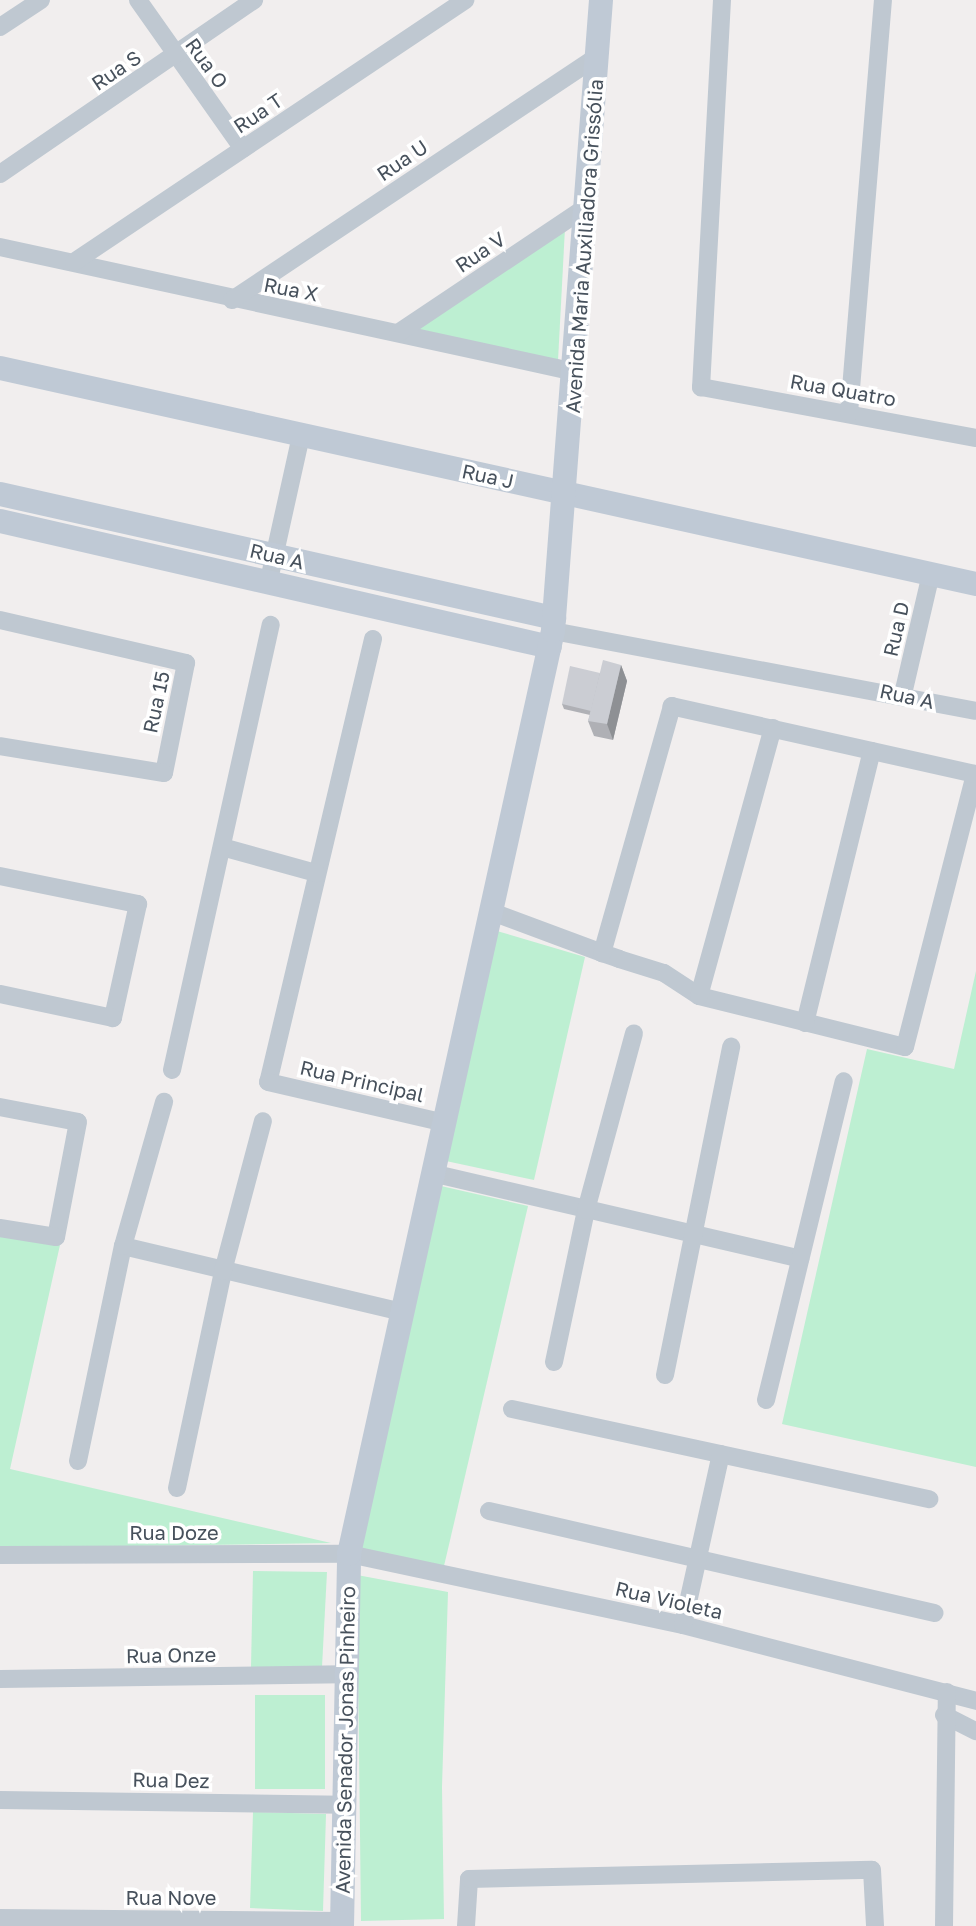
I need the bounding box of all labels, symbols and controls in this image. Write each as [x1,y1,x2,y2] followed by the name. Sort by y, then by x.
[181,33,233,93] street label: Rua O
[87,45,145,95] street label: Rua S
[560,78,608,414] street label: Avenida Maria Auxiliadora Grissólia
[229,88,287,138] street label: Rua T
[372,134,432,186] street label: Rua U
[450,227,510,277] street label: Rua V
[262,272,320,306] street label: Rua X
[788,369,898,411] street label: Rua Quatro
[460,459,516,493] street label: Rua J
[248,538,306,574] street label: Rua A
[878,599,914,659] street label: Rua D
[138,669,174,735] street label: Rua 15
[878,679,936,713] street label: Rua A
[298,1055,426,1107] street label: Rua Principal
[129,1520,219,1544] street label: Rua Doze
[613,1576,725,1624] street label: Rua Violeta
[330,1586,360,1894] street label: Avenida Senador Jonas Pinheiro
[126,1642,216,1668] street label: Rua Onze
[132,1767,210,1793] street label: Rua Dez
[126,1885,216,1909] street label: Rua Nove

